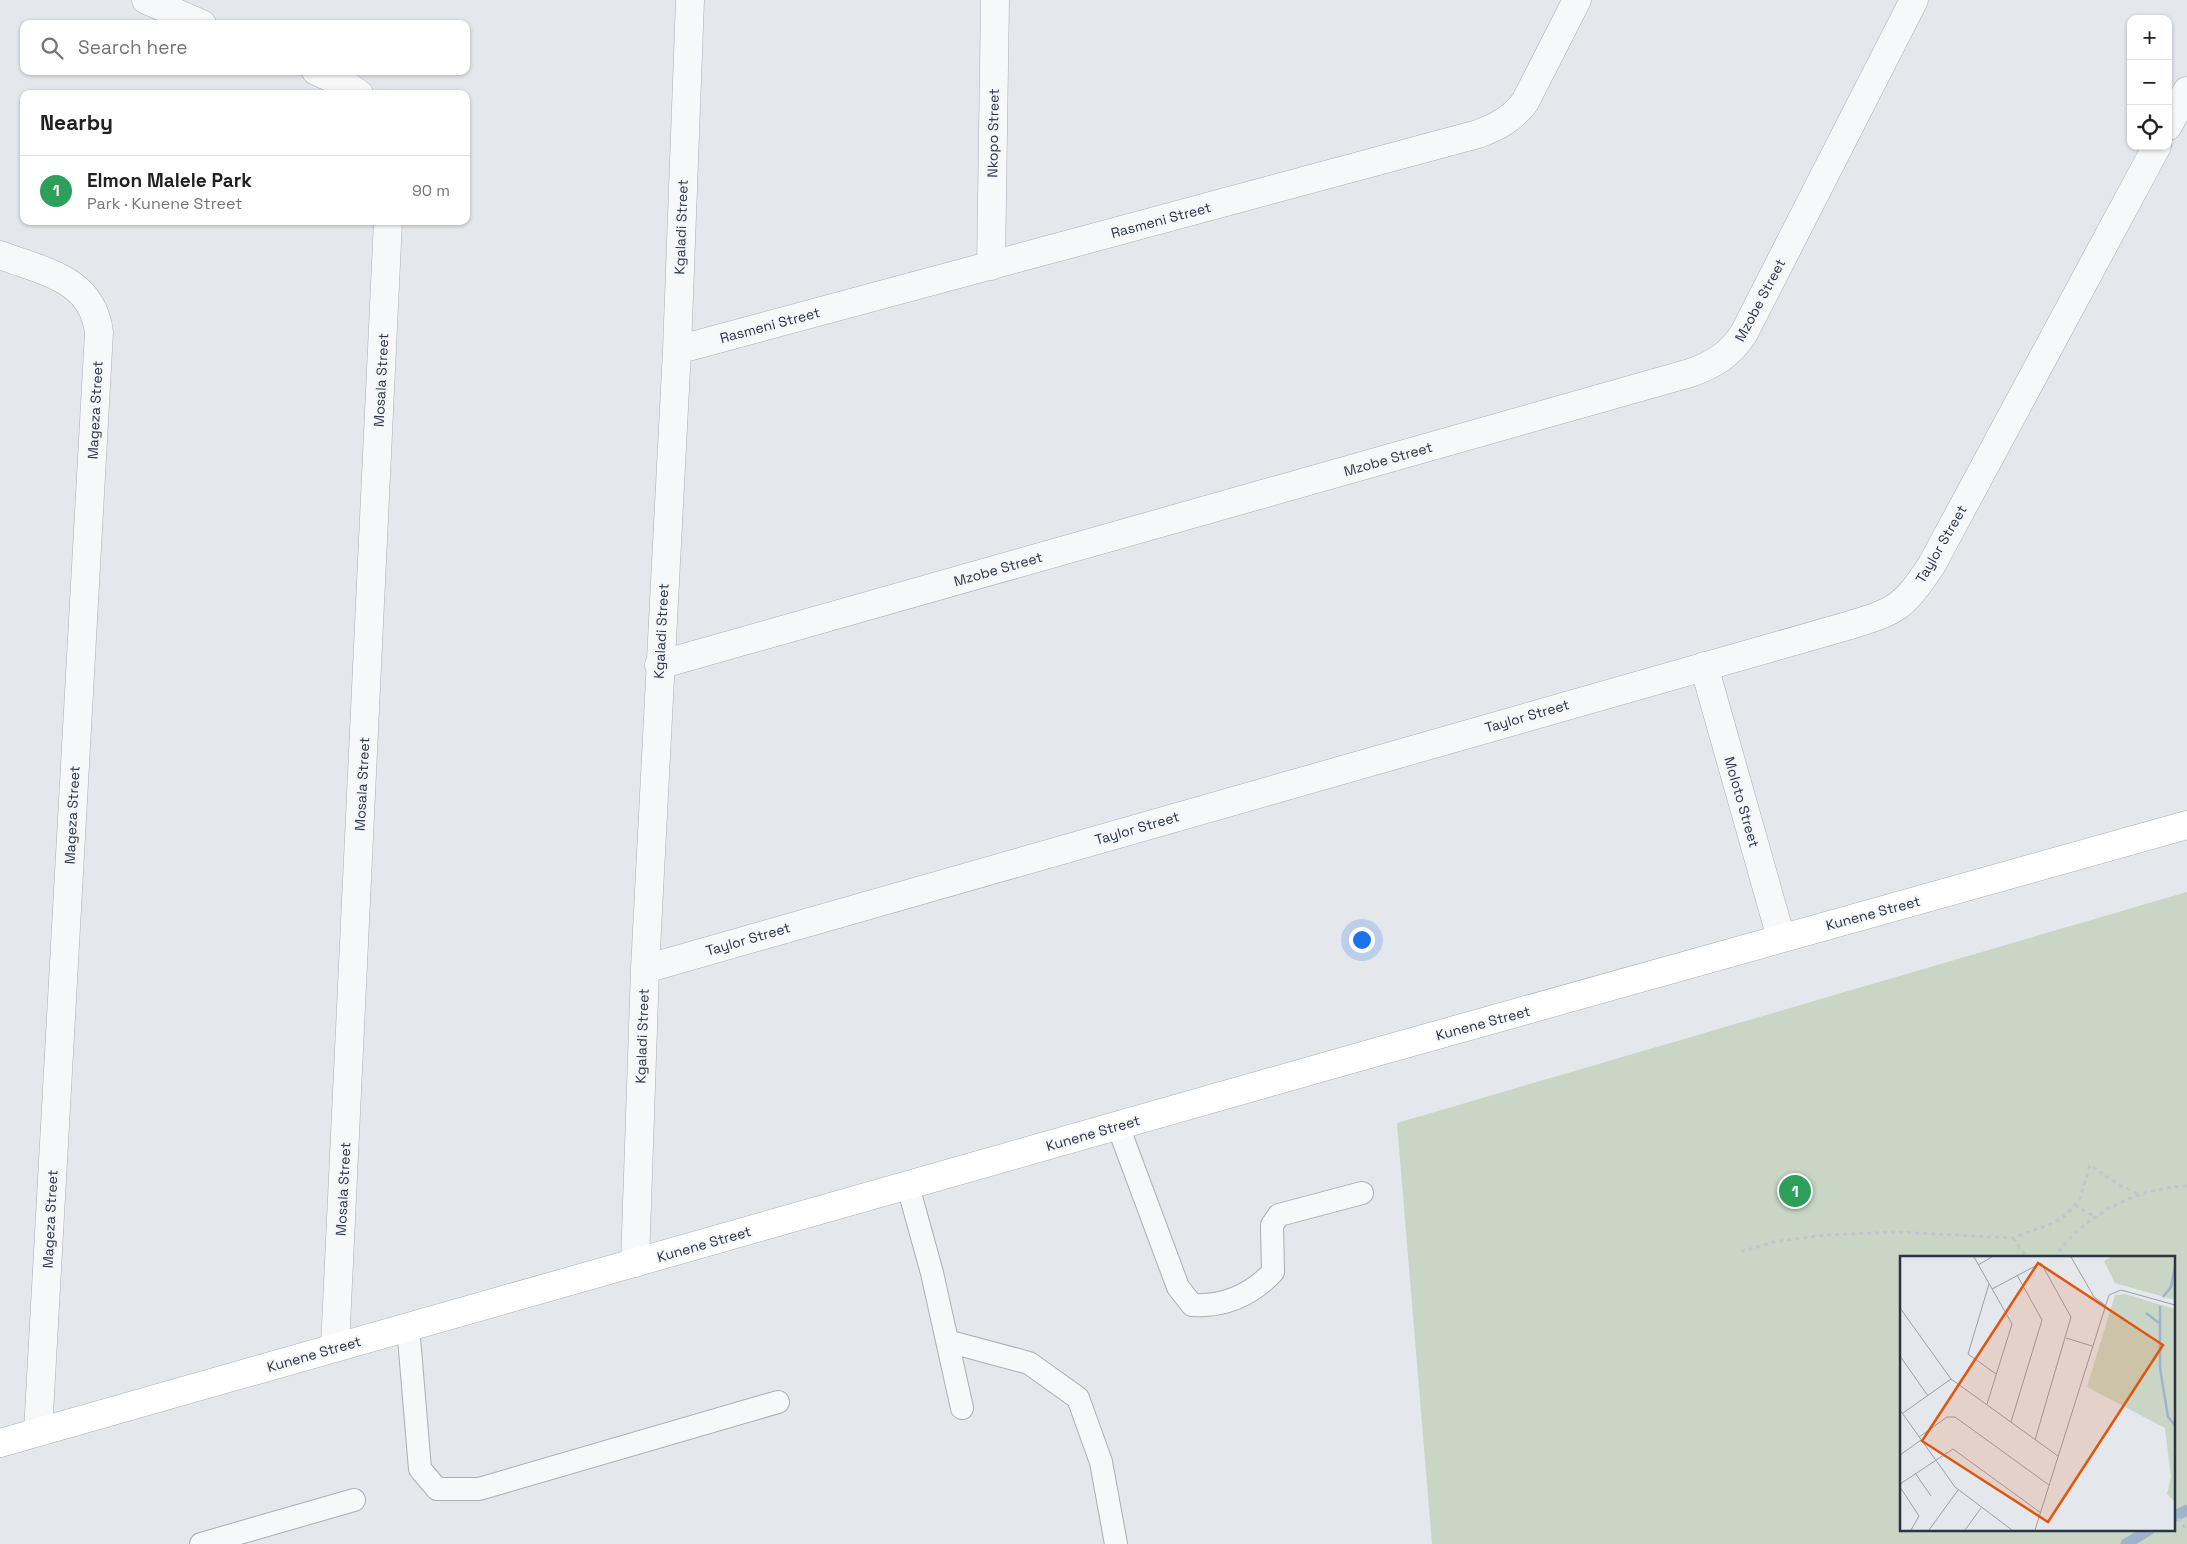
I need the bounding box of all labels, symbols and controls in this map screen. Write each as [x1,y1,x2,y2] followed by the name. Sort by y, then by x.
[2127,15,2172,150] map controls
[2127,15,2172,60] button: +
[20,20,470,75] search box
[38,34,66,62] icon: search
[78,35,188,60] text: Search here
[2127,60,2172,105] button: −
[983,88,1003,178] street label: Nkopo Street
[2127,105,2172,150] button: locate
[40,109,113,136] text: Nearby
[87,168,252,193] text: Elmon Malele Park
[670,179,692,275] street label: Kgaladi Street
[52,180,60,201] text: 1
[412,180,450,201] text: 90 m
[87,193,242,214] text: Park · Kunene Street
[1109,198,1213,242] street label: Rasmeni Street
[1731,255,1789,345] street label: Mzobe Street
[718,303,822,347] street label: Rasmeni Street
[370,333,392,427] street label: Mosala Street
[83,360,107,460] street label: Mageza Street
[1342,438,1434,480] street label: Mzobe Street
[1911,502,1971,586] street label: Taylor Street
[952,548,1044,590] street label: Mzobe Street
[650,583,672,679] street label: Kgaladi Street
[1483,695,1571,737] street label: Taylor Street
[351,737,373,831] street label: Mosala Street
[1720,754,1764,850] street label: Moloto Street
[60,765,84,865] street label: Mageza Street
[1093,807,1181,849] street label: Taylor Street
[1824,892,1922,934] street label: Kunene Street
[704,918,792,960] street label: Taylor Street
[1349,927,1375,953] your location
[631,988,653,1084] street label: Kgaladi Street
[1434,1002,1532,1044] street label: Kunene Street
[1044,1111,1142,1155] street label: Kunene Street
[332,1142,354,1236] street label: Mosala Street
[38,1169,62,1269] street label: Mageza Street
[1779,1172,1811,1210] pin: 1
[655,1222,753,1266] street label: Kunene Street
[1900,1256,2174,1532] inset map
[265,1332,363,1376] street label: Kunene Street

